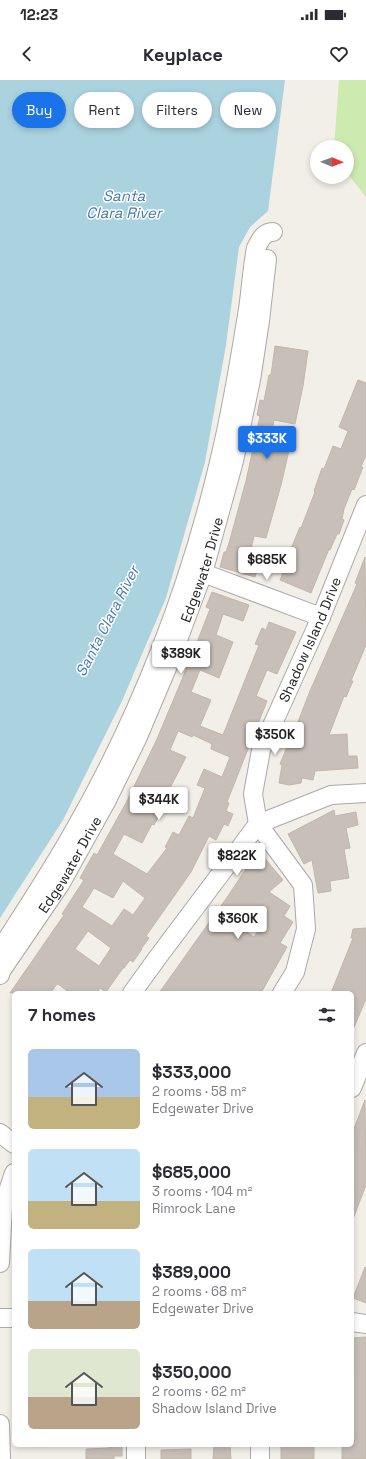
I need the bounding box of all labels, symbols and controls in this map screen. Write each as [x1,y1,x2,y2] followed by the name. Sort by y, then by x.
[20,5,58,24] text: 12:23
[16,43,38,65] icon: back
[143,43,223,66] text: Keyplace
[328,43,350,65] icon: heart
[12,92,66,128] chip: Buy
[74,92,134,128] chip: Rent
[142,92,212,128] chip: Filters
[220,92,276,128] chip: New
[310,140,354,184] north arrow
[310,140,354,184] map controls
[86,186,163,222] water label: Santa Clara River
[239,426,295,460] pin: $333K
[247,430,287,447] text: $333K
[176,515,227,625] street label: Edgewater Drive
[239,547,295,581] pin: $685K
[247,551,287,568] text: $685K
[71,561,144,679] water label: Santa Clara River
[275,574,345,705] street label: Shadow Island Drive
[153,641,209,675] pin: $389K
[161,645,201,662] text: $389K
[247,722,303,756] pin: $350K
[255,726,295,743] text: $350K
[131,787,187,821] pin: $344K
[139,791,179,808] text: $344K
[34,813,105,917] street label: Edgewater Drive
[209,843,265,877] pin: $822K
[217,847,257,864] text: $822K
[210,906,266,940] pin: $360K
[218,910,258,927] text: $360K
[28,1004,96,1026] text: 7 homes
[316,1004,338,1026] icon: filters
[152,1061,231,1083] text: $333,000
[60,1065,108,1113] icon: home
[152,1083,246,1100] text: 2 rooms · 58 m²
[152,1100,254,1117] text: Edgewater Drive
[152,1161,231,1183] text: $685,000
[60,1165,108,1213] icon: home
[152,1183,252,1200] text: 3 rooms · 104 m²
[152,1200,236,1217] text: Rimrock Lane
[152,1261,231,1283] text: $389,000
[60,1265,108,1313] icon: home
[152,1283,246,1300] text: 2 rooms · 68 m²
[152,1300,254,1317] text: Edgewater Drive
[152,1361,232,1383] text: $350,000
[60,1365,108,1413] icon: home
[152,1383,246,1400] text: 2 rooms · 62 m²
[152,1400,277,1417] text: Shadow Island Drive

